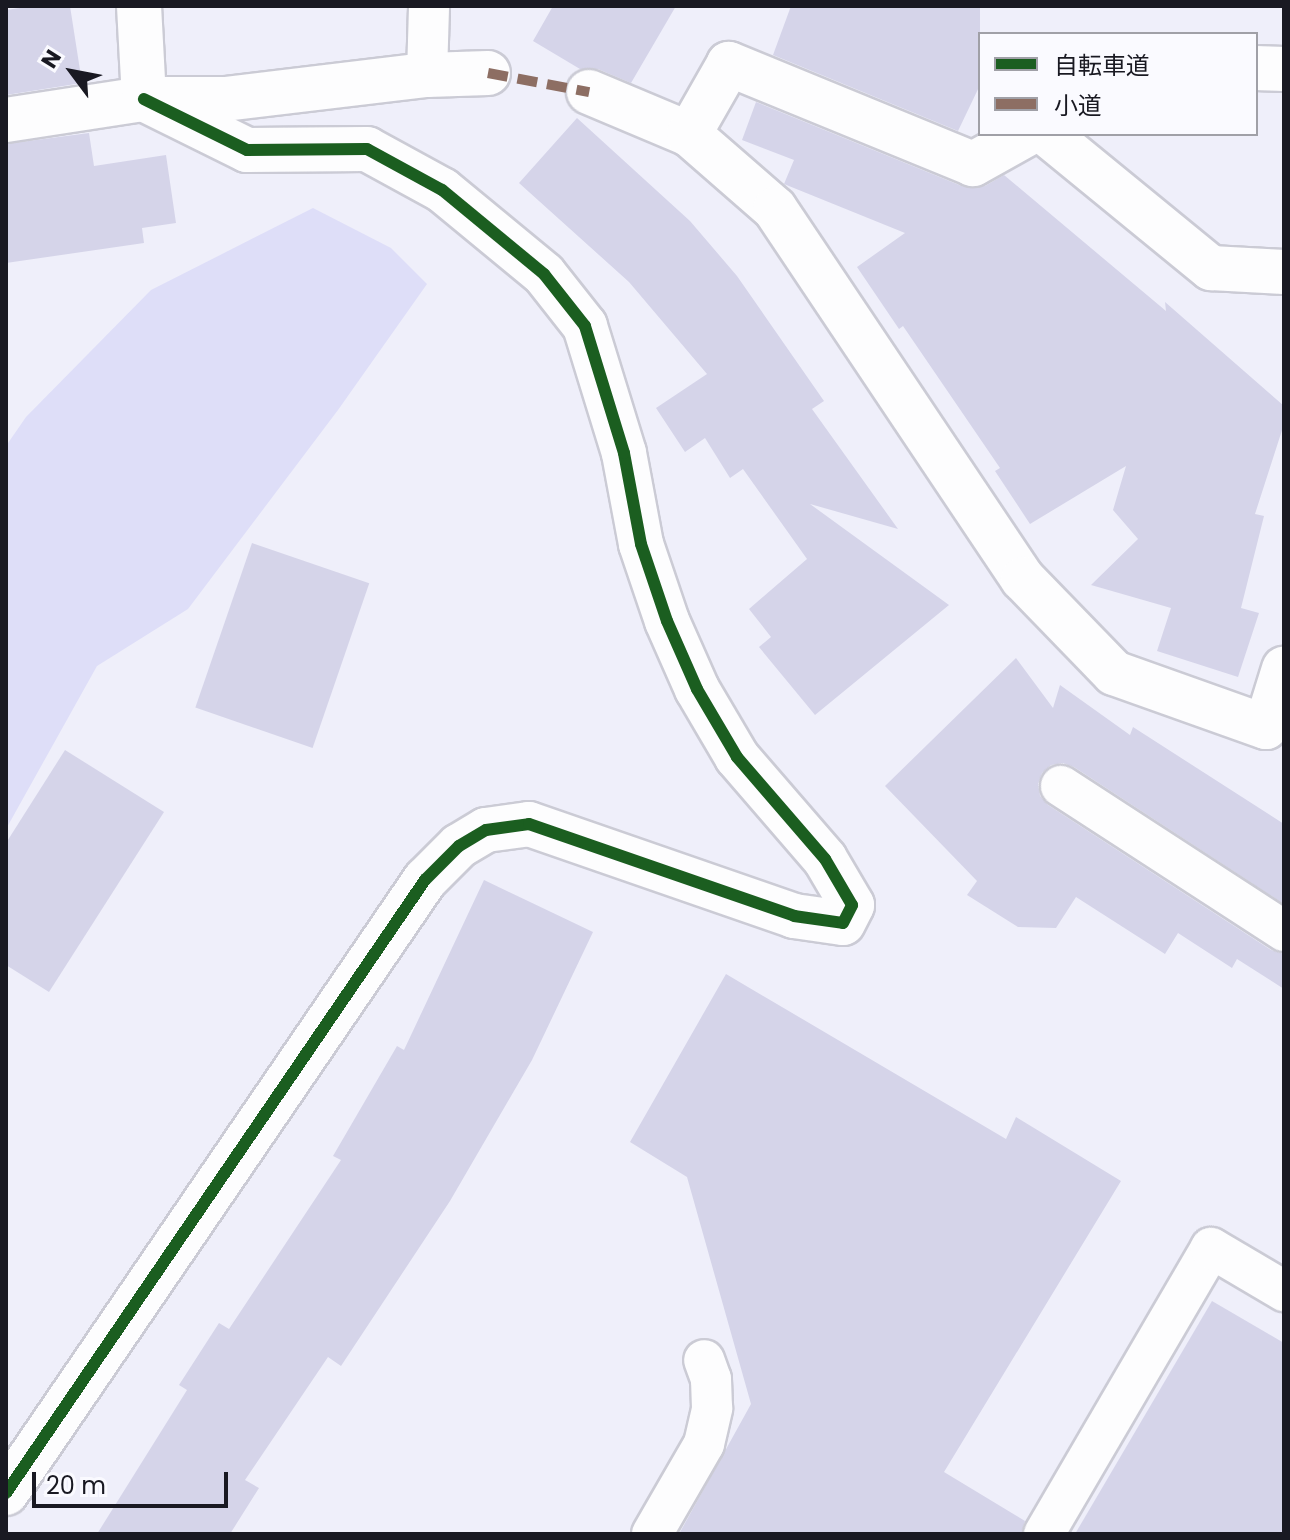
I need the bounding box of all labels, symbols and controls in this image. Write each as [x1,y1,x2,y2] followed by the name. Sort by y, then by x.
[32,32,112,112] north arrow
[978,32,1258,136] legend
[34,44,69,74] text: N
[1054,49,1150,82] text: 自転車道
[1054,89,1102,122] text: 小道
[36,1456,232,1506] scale bar
[46,1469,106,1502] text: 20 m

